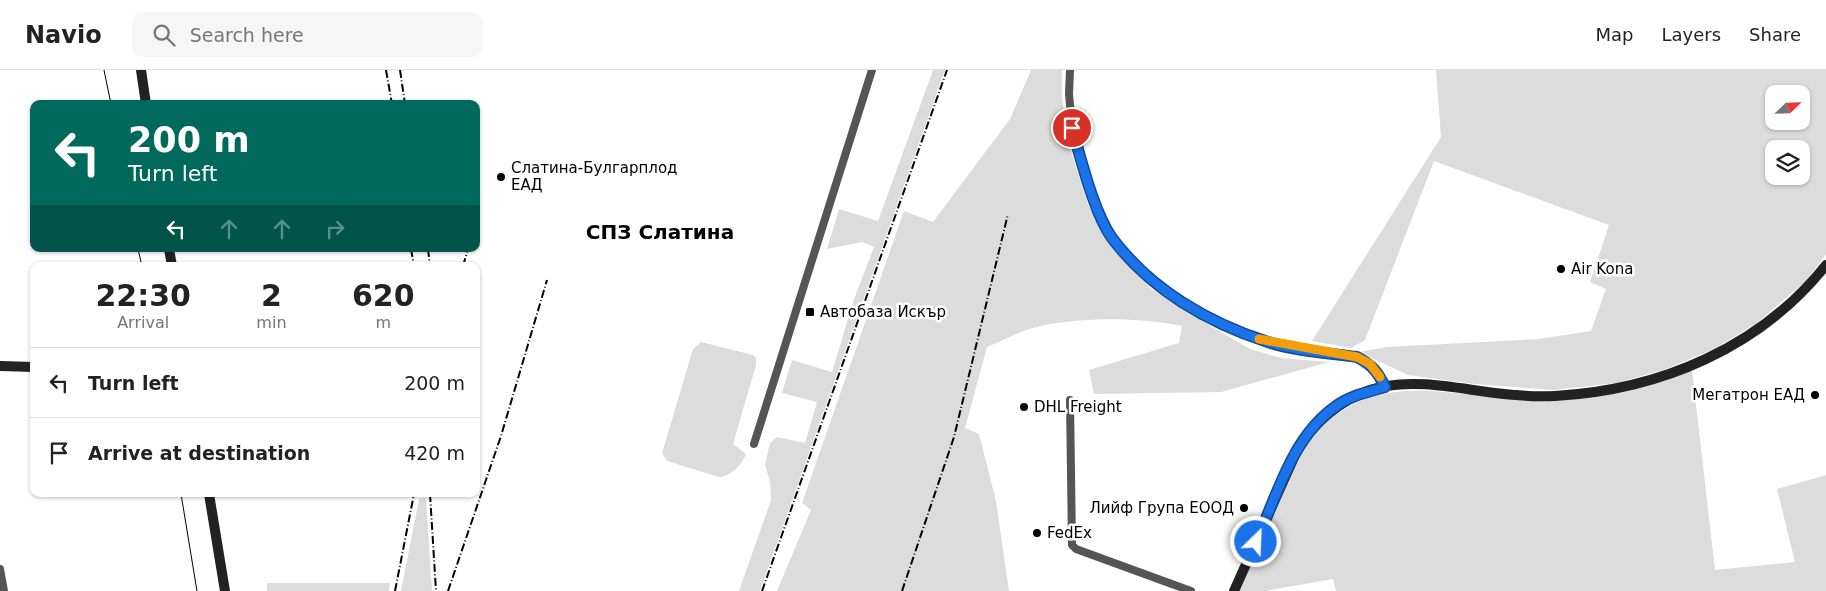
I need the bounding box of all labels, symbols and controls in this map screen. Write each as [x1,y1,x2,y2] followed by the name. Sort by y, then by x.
[132,12,482,57] search box
[25,21,102,49] text: Navio
[150,21,178,49] icon: search
[190,24,304,46] text: Search here
[1595,24,1633,45] text: Map
[1661,24,1721,45] text: Layers
[1749,24,1801,45] text: Share
[1765,85,1810,130] north arrow
[1765,85,1810,185] map controls
[1051,107,1093,149] pin
[1058,114,1086,142] icon: arrive
[45,120,110,185] icon: left
[128,120,250,160] text: 200 m
[1765,140,1810,185] button: layers
[511,159,677,194] place label: Слатина-Булгарплод ЕАД
[128,161,217,186] text: Turn left
[495,171,507,183] marker: Слатина-Булгарплод ЕАД
[162,215,190,243] icon: left
[215,215,243,243] icon: ahead
[268,215,296,243] icon: ahead
[321,215,349,243] icon: right
[586,220,734,244] district label: СПЗ Слатина
[1571,260,1633,278] place label: Air Kona
[1555,263,1567,275] marker: Air Kona
[95,278,191,313] text: 22:30
[261,278,282,313] text: 2
[352,278,415,313] text: 620
[820,303,946,321] place label: Автобаза Искър
[804,306,816,318] marker: Автобаза Искър
[117,313,169,332] text: Arrival
[256,313,287,332] text: min
[375,313,391,332] text: m
[45,369,73,397] icon: left
[88,372,179,394] text: Turn left
[404,372,465,394] text: 200 m
[1692,386,1805,404] place label: Мегатрон ЕАД
[1809,389,1821,401] marker: Мегатрон ЕАД
[1034,398,1122,416] place label: DHL Freight
[1018,401,1030,413] marker: DHL Freight
[45,439,73,467] icon: arrive
[88,442,310,464] text: Arrive at destination
[404,442,465,464] text: 420 m
[1090,499,1234,517] place label: Лийф Група ЕООД
[1238,502,1250,514] marker: Лийф Група ЕООД
[1229,515,1281,567] position arrow
[1047,524,1092,542] place label: FedEx
[1031,527,1043,539] marker: FedEx

